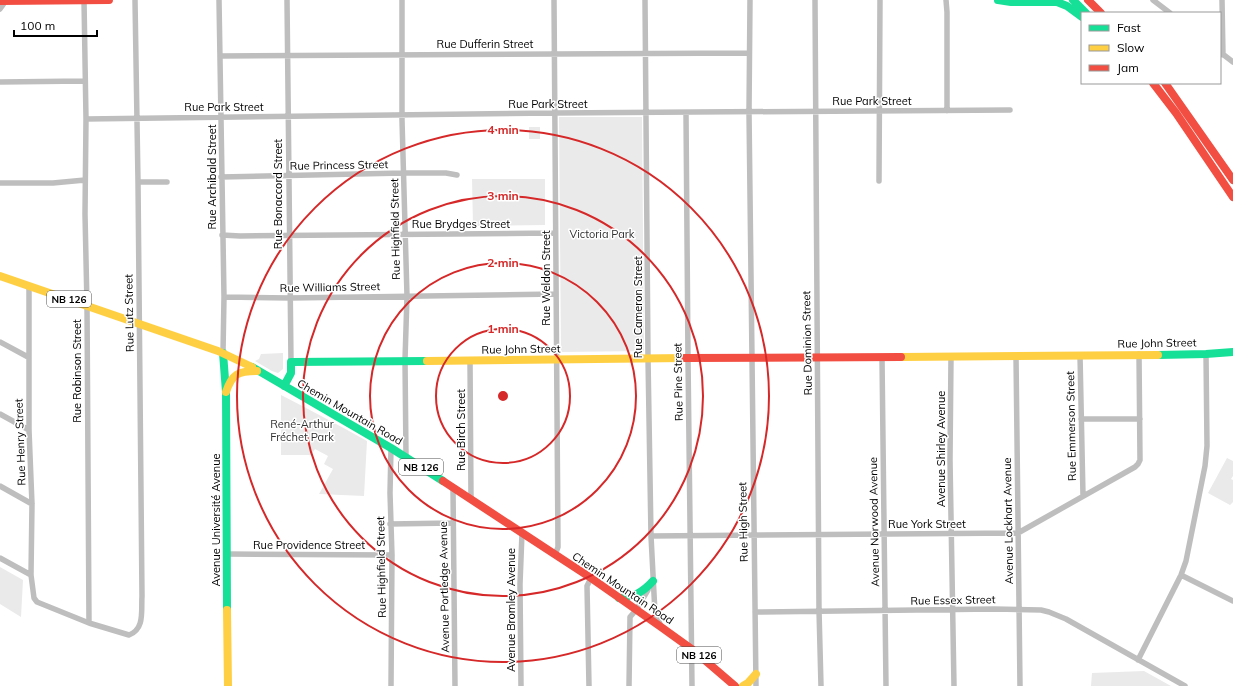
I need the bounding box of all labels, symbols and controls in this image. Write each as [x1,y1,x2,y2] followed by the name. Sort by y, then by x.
[14,12,97,38] scale bar
[1081,12,1221,84] legend
[20,18,55,33] text: 100 m
[1117,20,1141,35] text: Fast
[437,37,534,51] street label: Rue Dufferin Street
[1117,40,1145,55] text: Slow
[1117,60,1139,75] text: Jam
[832,94,912,108] street label: Rue Park Street
[508,97,588,111] street label: Rue Park Street
[184,100,264,114] street label: Rue Park Street
[487,122,519,137] text: 4 min
[205,124,219,230] street label: Rue Archibald Street
[271,139,285,249] street label: Rue Bonaccord Street
[290,157,388,173] street label: Rue Princess Street
[387,178,403,280] street label: Rue Highfield Street
[487,188,519,203] text: 3 min
[412,217,510,231] street label: Rue Brydges Street
[569,227,635,241] park label: Victoria Park
[539,230,553,326] street label: Rue Weldon Street
[487,255,519,270] text: 2 min
[631,256,645,358] street label: Rue Cameron Street
[121,274,137,352] street label: Rue Lutz Street
[280,279,381,295] street label: Rue Williams Street
[799,290,815,395] street label: Rue Dominion Street
[47,291,91,307] road number: NB 126
[70,319,84,423] street label: Rue Robinson Street
[487,321,519,336] text: 1 min
[1117,335,1197,351] street label: Rue John Street
[481,341,561,357] street label: Rue John Street
[670,343,686,421] street label: Rue Pine Street
[1063,371,1079,481] street label: Rue Emmerson Street
[295,376,405,448] street label: Chemin Mountain Road
[454,389,468,471] street label: Rue Birch Street
[496,389,510,403] centre of rings
[934,391,948,507] street label: Avenue Shirley Avenue
[11,398,29,486] street label: Rue Henry Street
[270,417,334,444] park label: René-Arthur Fréchet Park
[209,453,223,587] street label: Avenue Université Avenue
[866,457,882,587] street label: Avenue Norwood Avenue
[1000,457,1016,585] street label: Avenue Lockhart Avenue
[399,459,443,475] road number: NB 126
[735,482,751,562] street label: Rue High Street
[373,516,389,618] street label: Rue Highfield Street
[888,517,966,531] street label: Rue York Street
[436,521,452,653] street label: Avenue Portledge Avenue
[253,538,365,552] street label: Rue Providence Street
[504,548,518,672] street label: Avenue Bromley Avenue
[570,549,676,627] street label: Chemin Mountain Road
[910,592,996,608] street label: Rue Essex Street
[677,647,721,663] road number: NB 126

